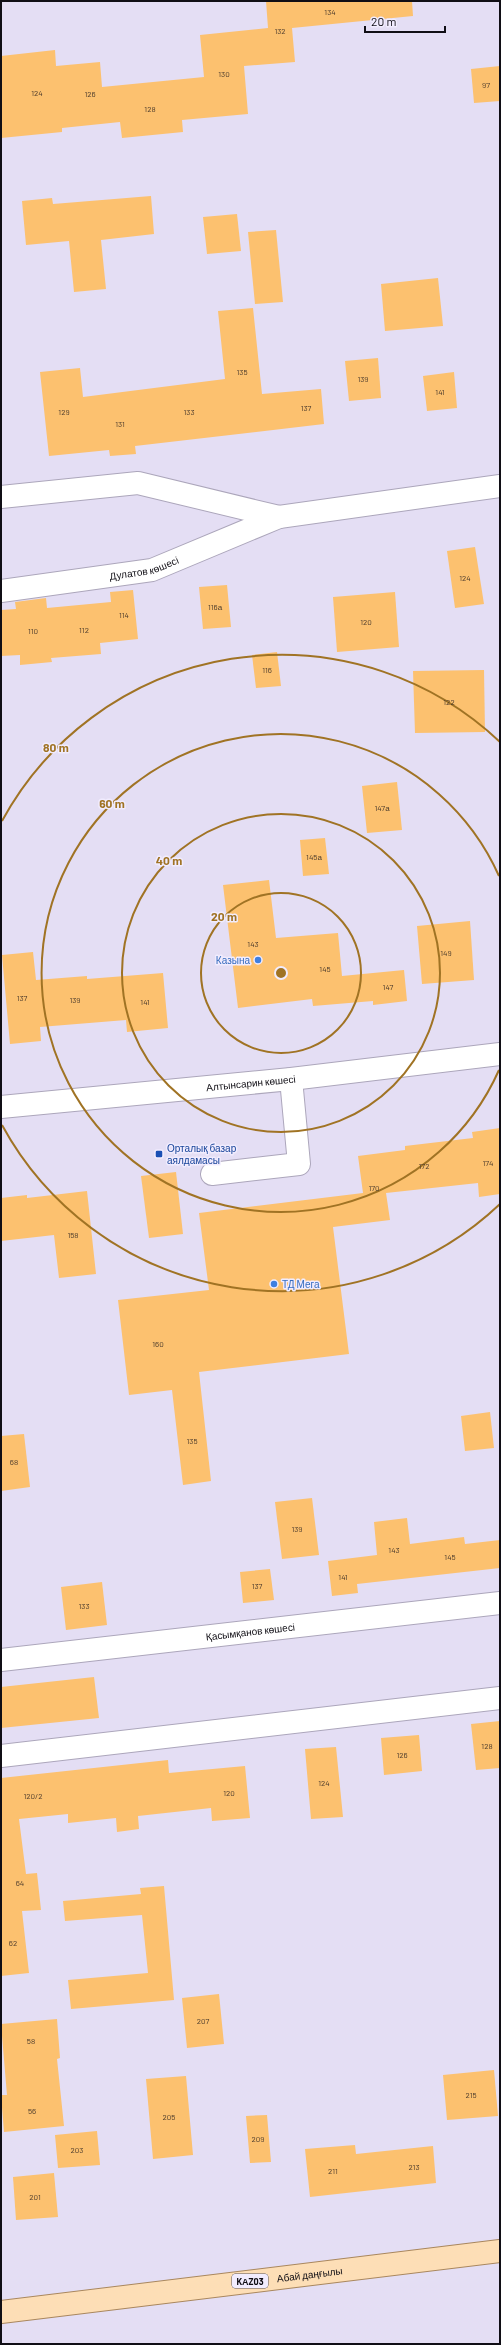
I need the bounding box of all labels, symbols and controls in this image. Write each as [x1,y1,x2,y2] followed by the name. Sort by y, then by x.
[324,7,336,17] house number: 134
[365,8,445,34] scale bar
[371,14,397,28] text: 20 m
[274,26,286,36] house number: 132
[218,69,230,79] house number: 130
[482,80,490,90] house number: 97
[31,88,43,98] house number: 124
[84,89,96,99] house number: 126
[144,104,156,114] house number: 128
[236,367,248,377] house number: 135
[357,374,369,384] house number: 139
[435,387,445,397] house number: 141
[301,403,312,413] house number: 137
[58,407,70,417] house number: 129
[183,407,195,417] house number: 133
[115,419,125,429] house number: 131
[109,554,180,582] street label: Дулатов көшесі
[459,573,471,583] house number: 124
[208,602,223,612] house number: 116а
[119,610,129,620] house number: 114
[360,617,372,627] house number: 120
[79,625,89,635] house number: 112
[28,626,38,636] house number: 110
[262,665,272,675] house number: 116
[443,697,455,707] house number: 122
[43,740,69,754] text: 80 m
[99,796,125,810] text: 60 m
[374,803,390,813] house number: 147а
[306,852,322,862] house number: 145а
[156,853,182,867] text: 40 m
[211,909,237,923] text: 20 m
[247,939,259,949] house number: 143
[440,948,452,958] house number: 149
[216,954,250,966] place label: Казына
[253,955,263,965] marker: Казына
[319,964,331,974] house number: 145
[274,966,288,980] centre of rings
[383,982,394,992] house number: 147
[17,993,28,1003] house number: 137
[69,995,81,1005] house number: 139
[140,997,150,1007] house number: 141
[206,1072,296,1093] street label: Алтынсарин көшесі
[167,1142,237,1166] place label: Орталық базар аялдамасы
[154,1149,164,1159] marker: Орталық базар аялдамасы
[483,1158,494,1168] house number: 174
[419,1161,429,1171] house number: 172
[368,1183,380,1193] house number: 170
[67,1230,79,1240] house number: 158
[282,1278,320,1290] place label: ТД Мега
[269,1279,279,1289] marker: ТД Мега
[152,1339,164,1349] house number: 160
[186,1436,198,1446] house number: 135
[10,1457,18,1467] house number: 68
[291,1524,303,1534] house number: 139
[388,1545,400,1555] house number: 143
[444,1552,456,1562] house number: 145
[338,1572,348,1582] house number: 141
[252,1581,263,1591] house number: 137
[78,1601,90,1611] house number: 133
[205,1620,296,1643] street label: Қасымқанов көшесі
[481,1741,493,1751] house number: 128
[396,1750,408,1760] house number: 126
[318,1778,330,1788] house number: 124
[223,1788,235,1798] house number: 120
[23,1791,43,1801] house number: 120/2
[16,1878,24,1888] house number: 64
[9,1938,17,1948] house number: 62
[197,2016,210,2026] house number: 207
[27,2036,35,2046] house number: 58
[465,2090,477,2100] house number: 215
[28,2106,36,2116] house number: 56
[163,2112,175,2122] house number: 205
[252,2134,264,2144] house number: 209
[71,2145,83,2155] house number: 203
[408,2162,420,2172] house number: 213
[328,2166,338,2176] house number: 211
[29,2192,41,2202] house number: 201
[276,2264,343,2284] street label: Абай даңғылы
[232,2274,268,2288] road number: KАZ03

